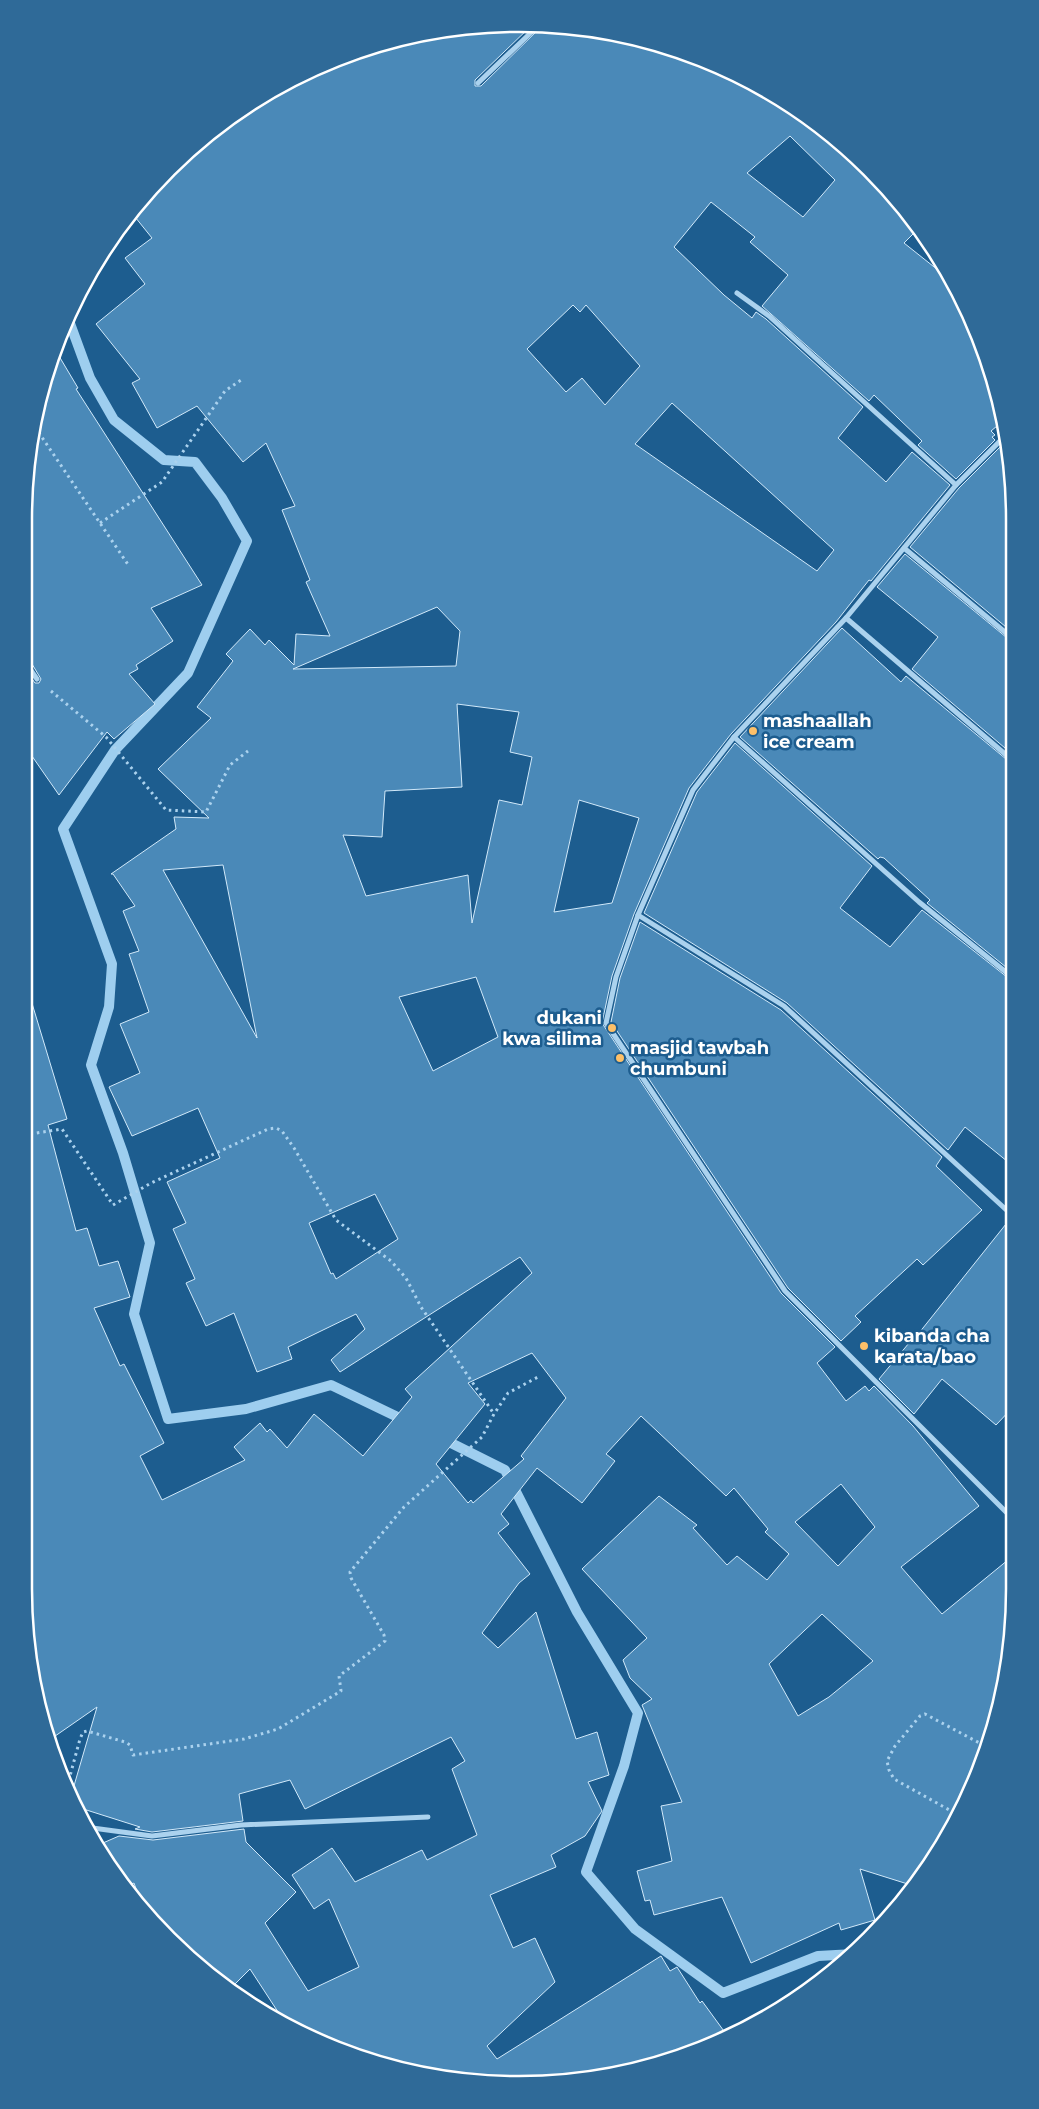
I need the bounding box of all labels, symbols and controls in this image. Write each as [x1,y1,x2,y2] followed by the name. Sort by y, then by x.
[763,710,872,753] place label: mashaallah ice cream
[747,725,759,737] marker: mashaallah ice cream
[502,1007,602,1050] place label: dukani kwa silima
[606,1022,618,1034] marker: dukani kwa silima
[630,1037,769,1080] place label: masjid tawbah chumbuni
[614,1052,626,1064] marker: masjid tawbah chumbuni
[874,1325,990,1368] place label: kibanda cha karata/bao
[858,1340,870,1352] marker: kibanda cha karata/bao

